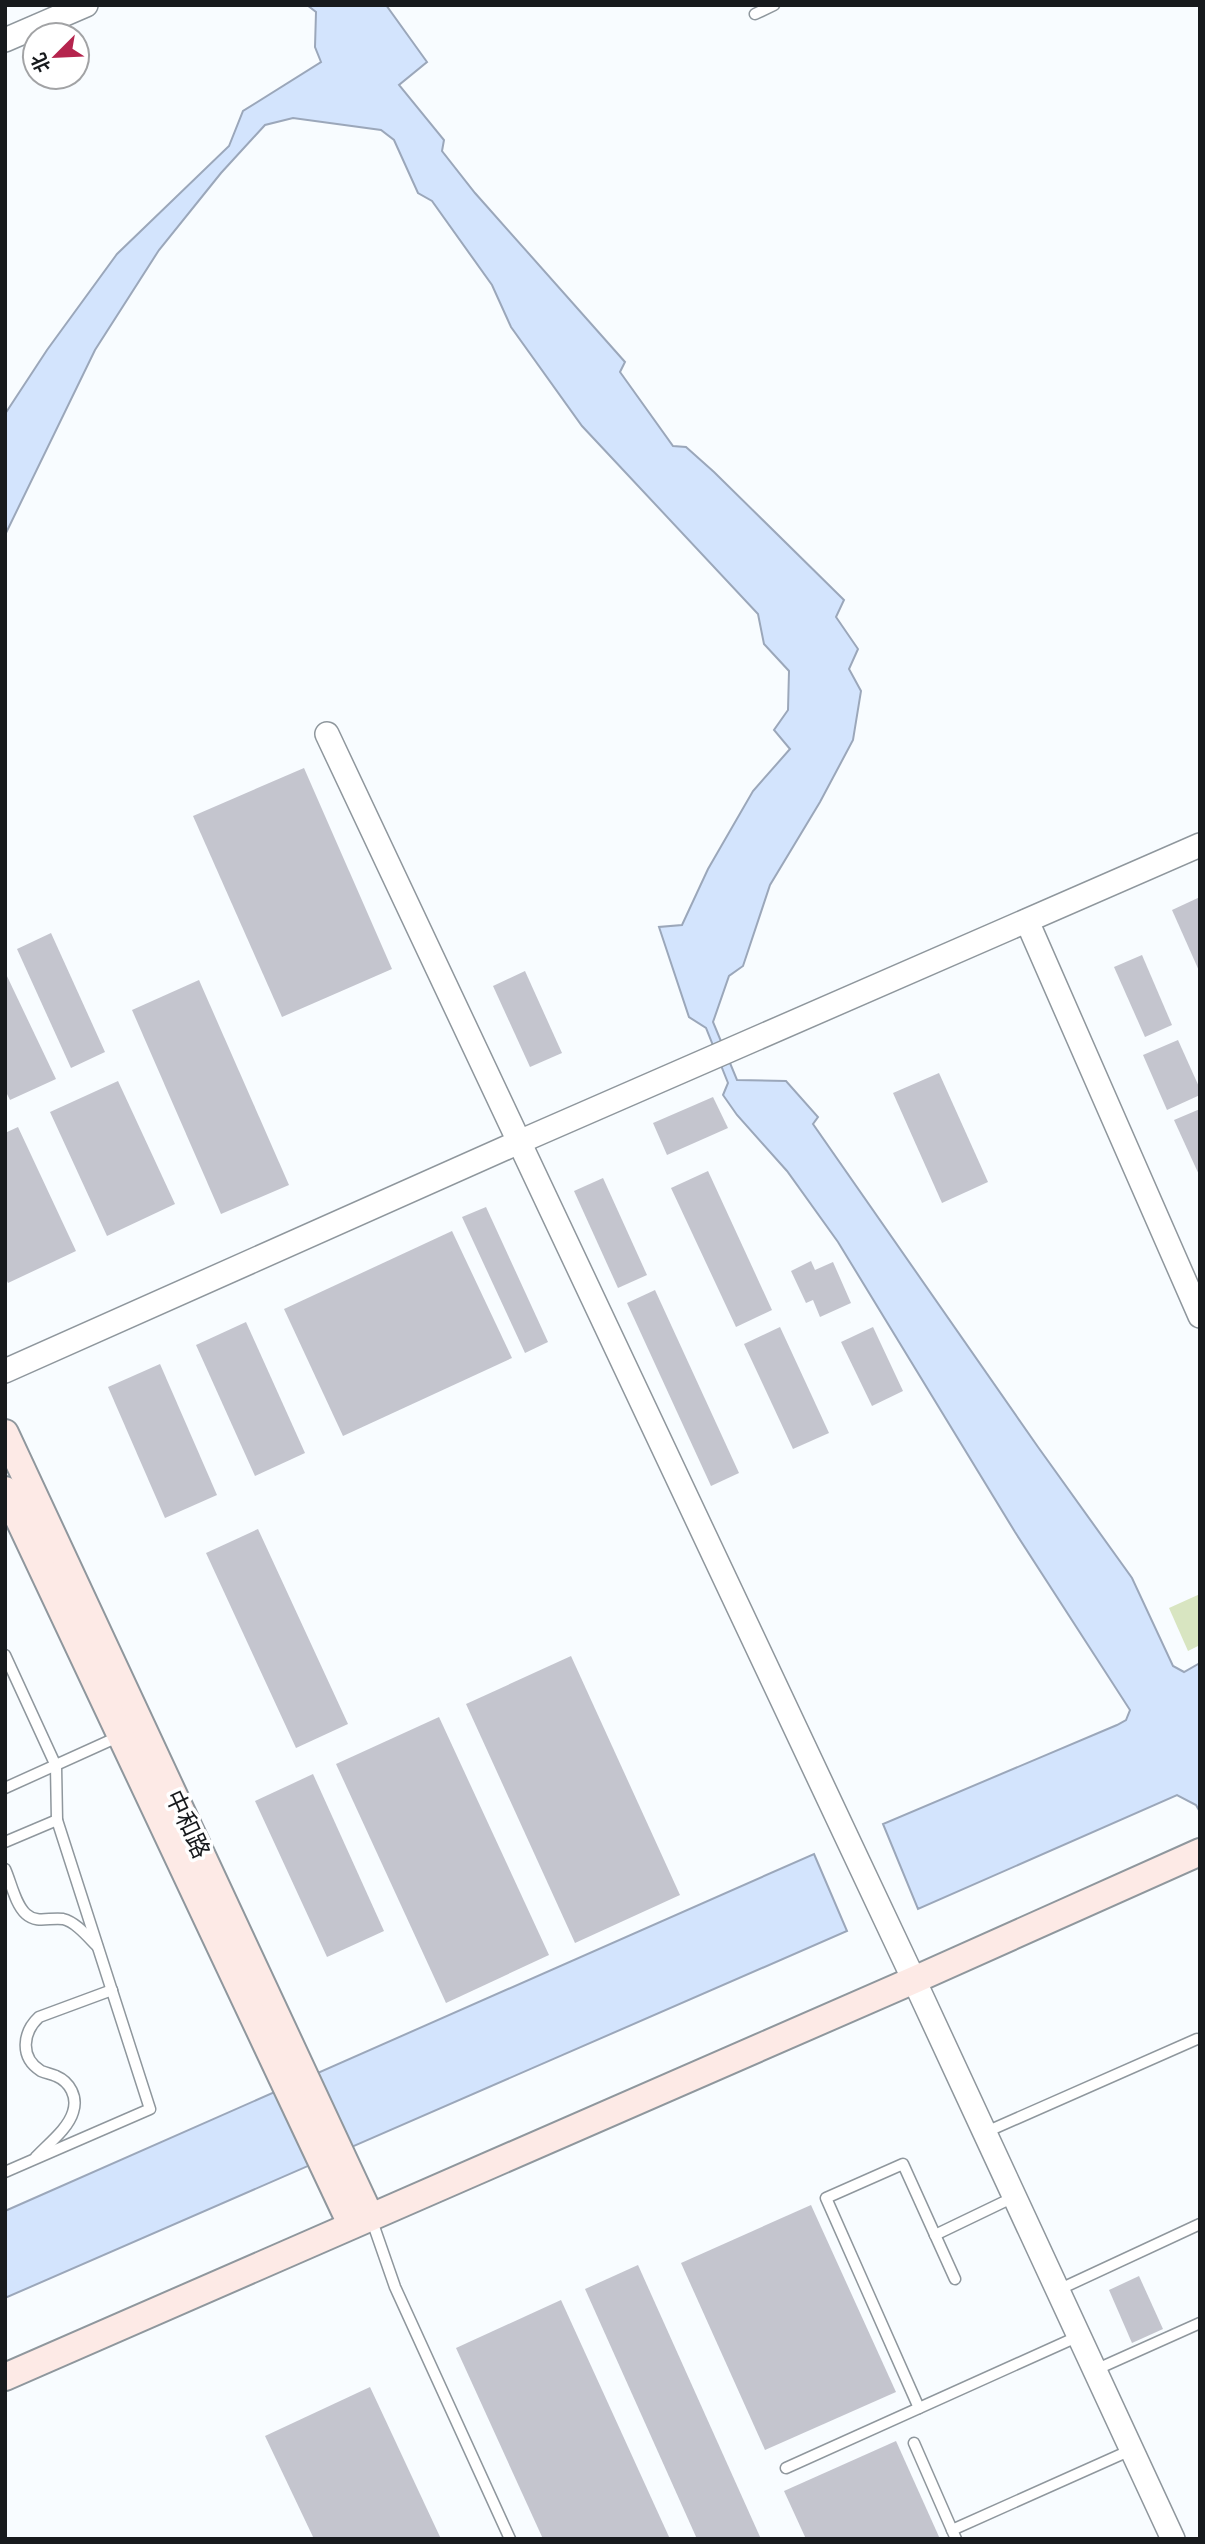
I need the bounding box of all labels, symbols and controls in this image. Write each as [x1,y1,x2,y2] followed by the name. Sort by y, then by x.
[21,21,91,91] north arrow
[25,49,57,77] text: 北
[158,1784,218,1864] street label: 中和路

